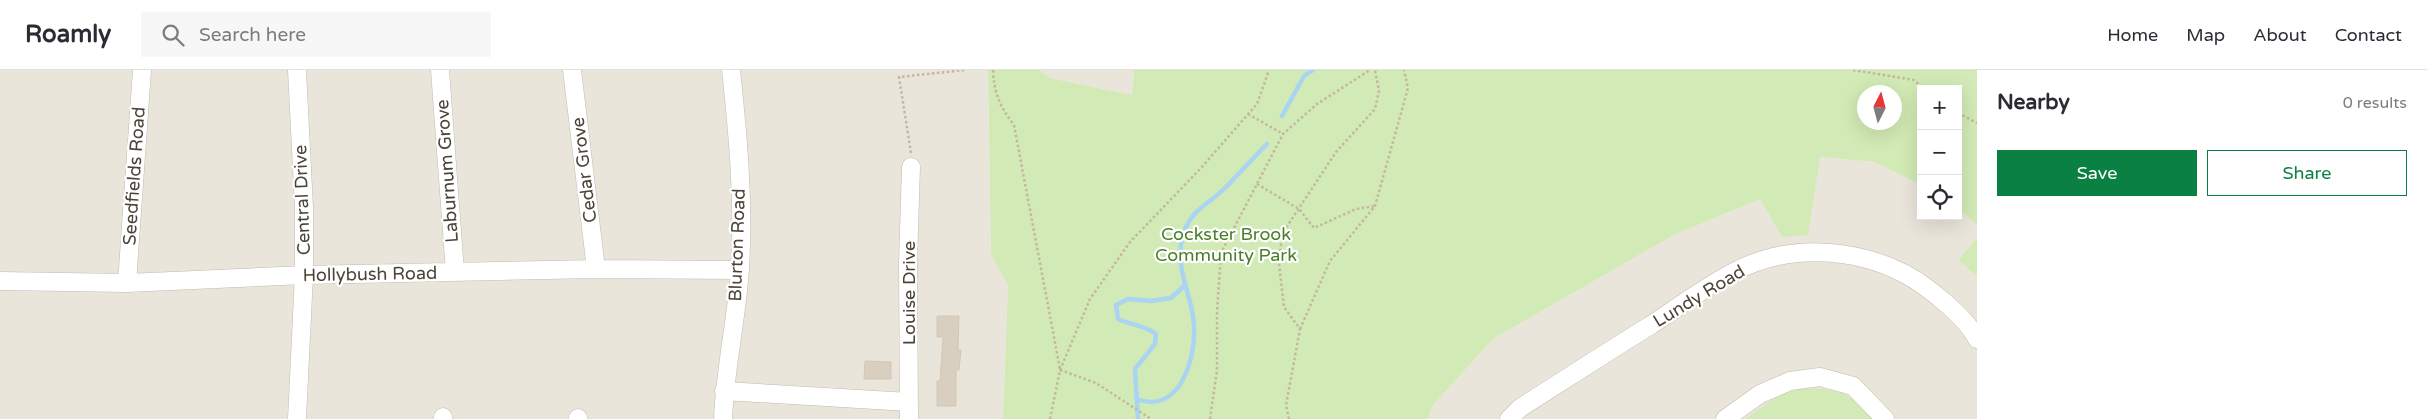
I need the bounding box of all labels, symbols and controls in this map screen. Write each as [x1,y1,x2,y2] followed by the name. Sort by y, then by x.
[141,12,491,57] search box
[25,20,111,49] text: Roamly
[159,21,187,49] icon: search
[199,24,306,46] text: Search here
[2107,24,2158,46] text: Home
[2186,24,2225,46] text: Map
[2253,24,2307,46] text: About
[2335,24,2402,46] text: Contact
[1857,85,1902,130] north arrow
[1917,85,1962,220] map controls
[1917,85,1962,130] button: +
[1997,90,2070,115] text: Nearby
[2343,93,2407,113] text: 0 results
[431,99,463,243] street label: Laburnum Grove
[118,106,150,246] street label: Seedfields Road
[567,116,601,224] street label: Cedar Grove
[1917,130,1962,175] button: −
[289,144,315,256] street label: Central Drive
[1997,150,2197,196] button: Save
[2207,150,2407,196] button: Share
[1917,175,1962,220] button: locate
[724,188,750,302] street label: Blurton Road
[1155,223,1297,266] park label: Cockster Brook Community Park
[898,241,920,345] street label: Louise Drive
[1649,260,1749,332] street label: Lundy Road
[302,262,438,286] street label: Hollybush Road

